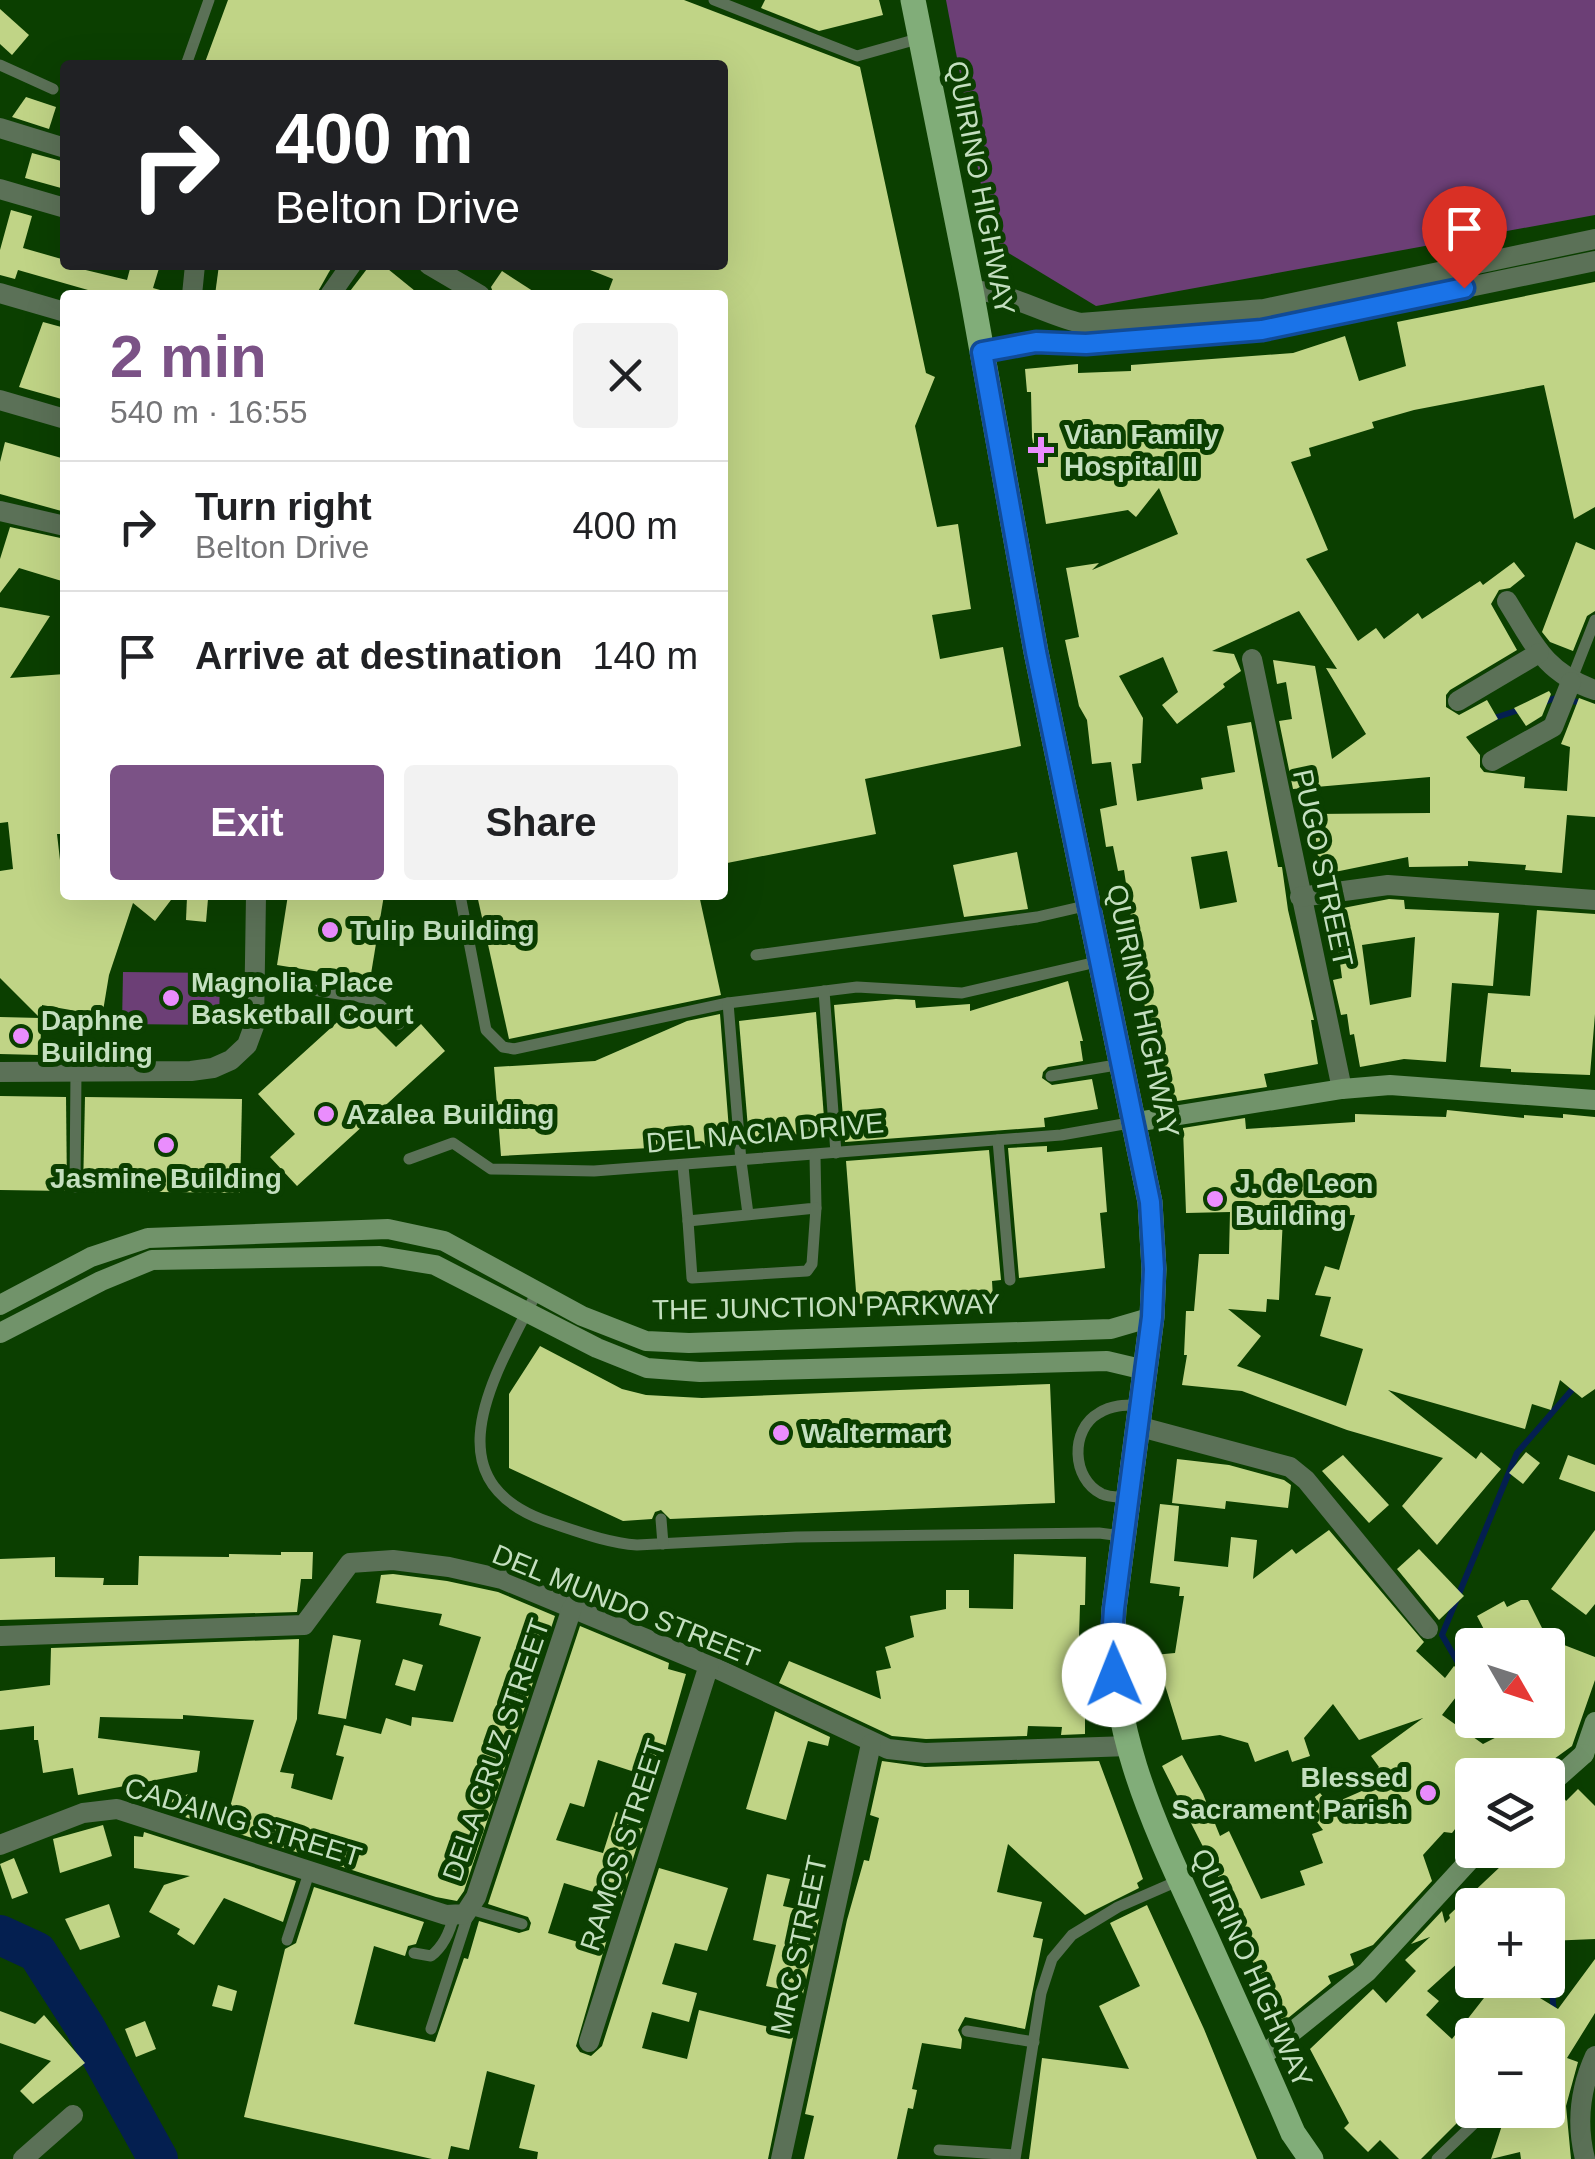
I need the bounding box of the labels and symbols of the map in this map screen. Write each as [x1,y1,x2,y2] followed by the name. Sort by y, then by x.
[941,58,1021,318] street label: QUIRINO HIGHWAY
[1422,186,1507,289] pin
[1064,419,1220,482] place label: Vian Family Hospital II
[1028,437,1054,463] marker: Vian Family Hospital II
[1287,767,1359,969] street label: PUGO STREET
[1101,881,1185,1141] street label: QUIRINO HIGHWAY
[350,915,535,946] place label: Tulip Building
[319,919,341,941] marker: Tulip Building
[191,967,414,1030] place label: Magnolia Place Basketball Court
[160,987,182,1009] marker: Magnolia Place Basketball Court
[41,1005,153,1068] place label: Daphne Building
[10,1025,32,1047] marker: Daphne Building
[346,1099,554,1130] place label: Azalea Building
[315,1103,337,1125] marker: Azalea Building
[645,1107,885,1159] street label: DEL NACIA DRIVE
[155,1134,177,1156] marker: Jasmine Building
[50,1163,282,1194] place label: Jasmine Building
[1235,1168,1373,1231] place label: J. de Leon Building
[1204,1188,1226,1210] marker: J. de Leon Building
[652,1288,1001,1326] street label: THE JUNCTION PARKWAY
[801,1418,946,1449] place label: Waltermart
[770,1422,792,1444] marker: Waltermart
[488,1538,764,1674] street label: DEL MUNDO STREET
[437,1615,555,1885] street label: DELA CRUZ STREET
[1062,1623,1166,1727] position arrow
[1455,1628,1565,1738] north arrow
[574,1735,672,1955] street label: RAMOS STREET
[1171,1762,1408,1825] place label: Blessed Sacrament Parish
[121,1771,365,1873] street label: CADAING STREET
[1417,1782,1439,1804] marker: Blessed Sacrament Parish
[1185,1844,1319,2093] street label: QUIRINO HIGHWAY
[765,1853,833,2037] street label: MRC STREET

